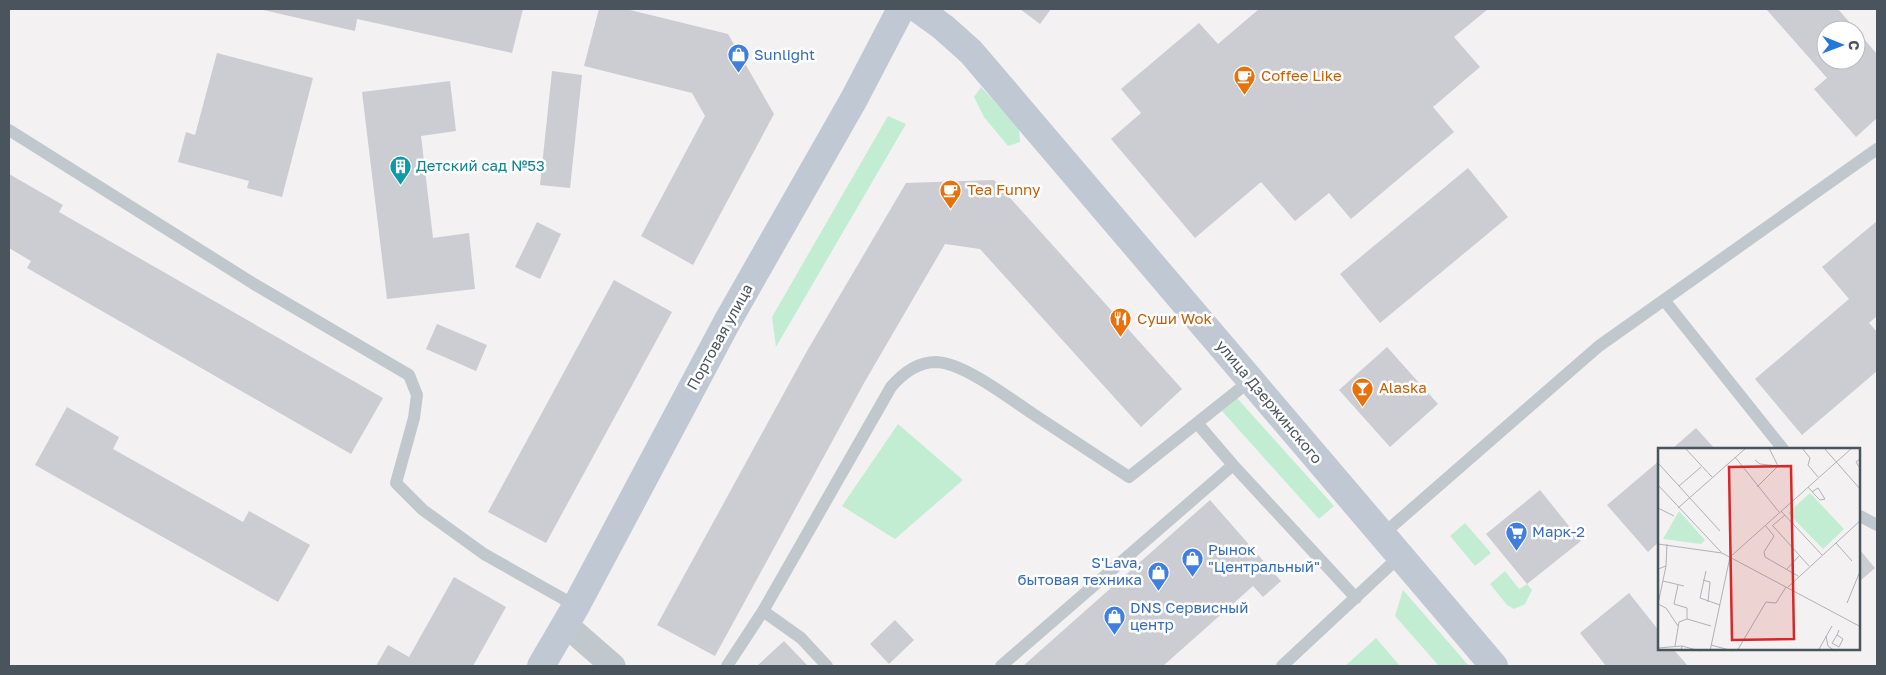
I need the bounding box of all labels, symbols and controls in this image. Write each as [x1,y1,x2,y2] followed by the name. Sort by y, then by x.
[1816,20,1866,70] north arrow
[1846,40,1863,50] text: С
[726,43,750,74] shop icon: Sunlight
[754,45,815,63] place label: Sunlight
[1233,64,1257,95] cafe icon: Coffee Like
[1261,66,1342,84] place label: Coffee Like
[388,154,412,185] building icon: Детский сад №53
[416,156,545,174] place label: Детский сад №53
[939,178,963,209] cafe icon: Tea Funny
[967,180,1041,198] place label: Tea Funny
[682,280,756,393] street label: Портовая улица
[1109,307,1133,338] restaurant icon: Суши Wok
[1137,309,1212,327] place label: Суши Wok
[1213,336,1327,467] street label: улица Дзержинского
[1351,376,1375,407] bar icon: Alaska
[1379,378,1427,396] place label: Alaska
[1658,448,1861,650] inset map
[1504,520,1528,551] supermarket icon: Марк-2
[1532,522,1585,540] place label: Марк-2
[1208,540,1320,575] place label: Рынок "Центральный"
[1180,547,1204,578] shop icon: Рынок "Центральный"
[1018,553,1142,588] place label: S'Lava, бытовая техника
[1146,560,1170,591] shop icon: S'Lava, бытовая техника
[1130,598,1248,633] place label: DNS Сервисный центр
[1102,605,1126,636] shop icon: DNS Сервисный центр

